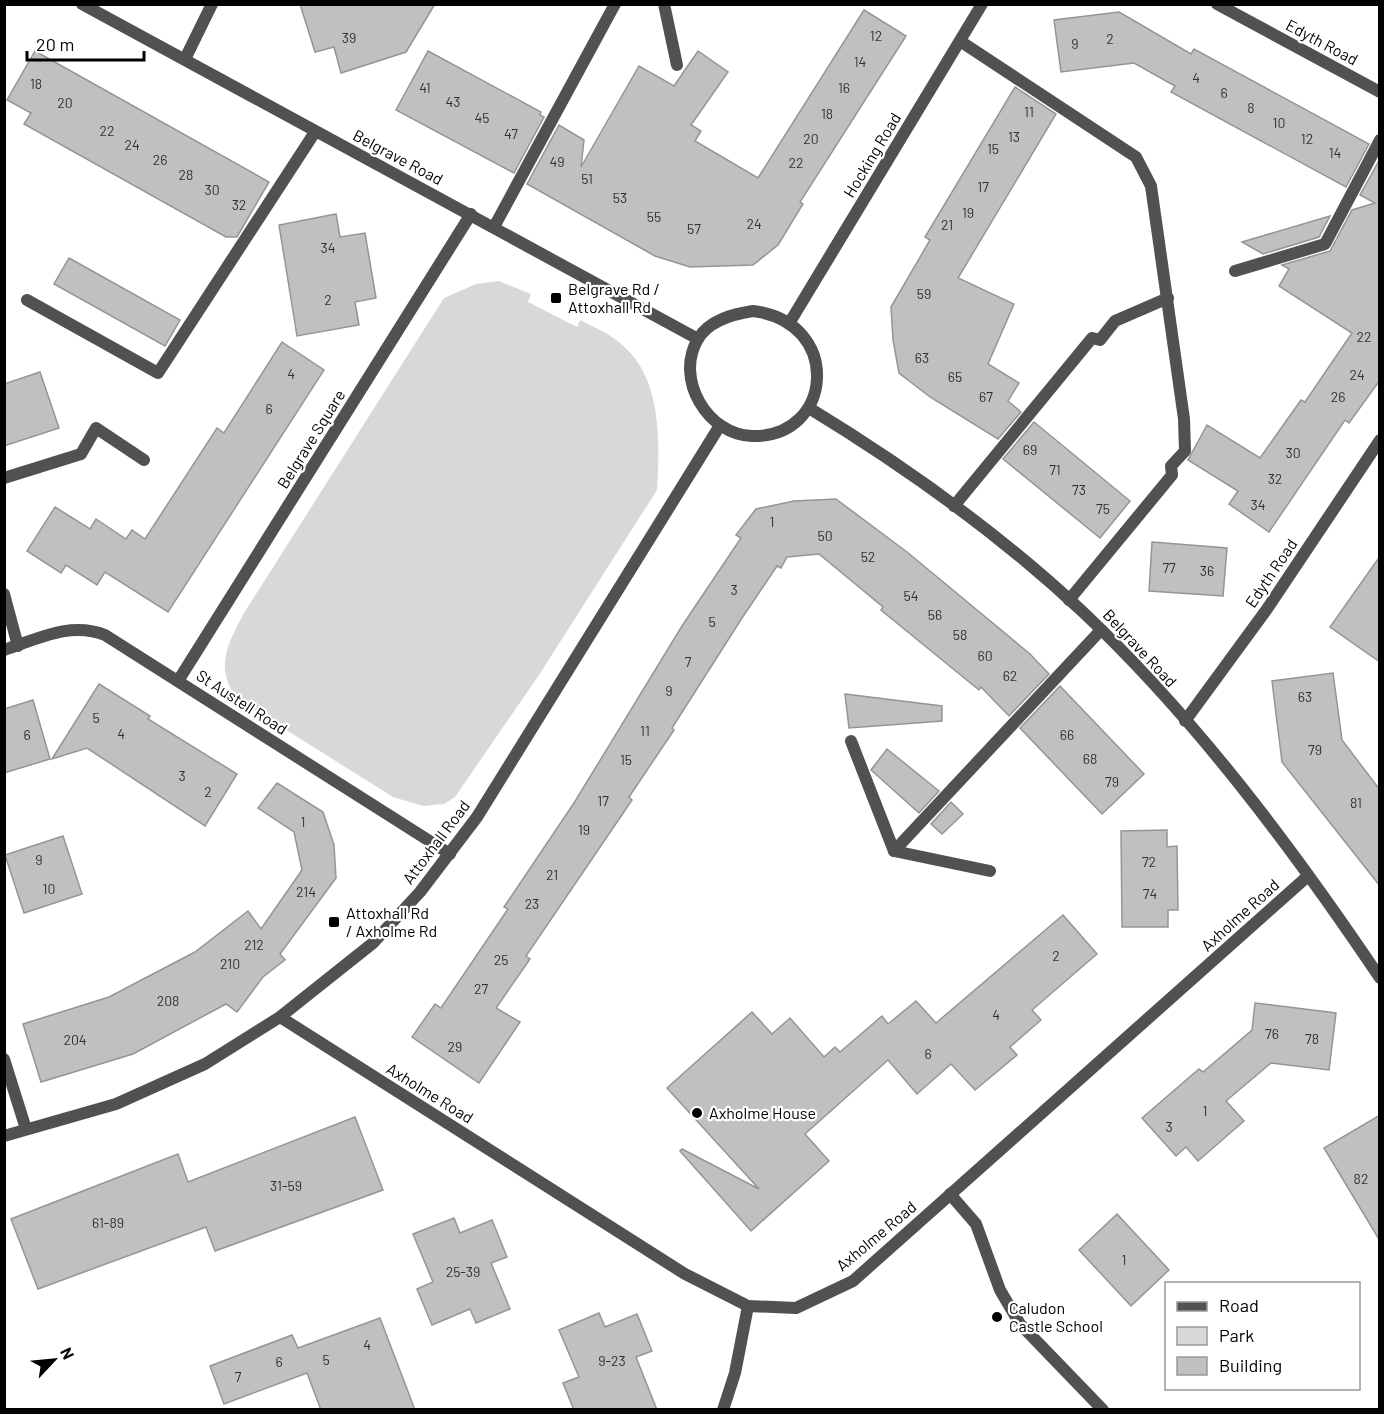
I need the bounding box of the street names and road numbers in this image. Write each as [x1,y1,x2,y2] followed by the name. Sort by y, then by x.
[1283,15,1361,68] street label: Edyth Road
[839,109,904,201] street label: Hocking Road
[350,125,446,188] street label: Belgrave Road
[273,386,349,492] street label: Belgrave Square
[1241,535,1301,611] street label: Edyth Road
[1100,605,1181,690] street label: Belgrave Road
[193,665,291,738] street label: St Austell Road
[398,796,473,887] street label: Attoxhall Road
[1197,875,1283,955] street label: Axholme Road
[383,1058,477,1127] street label: Axholme Road
[832,1197,920,1275] street label: Axholme Road

